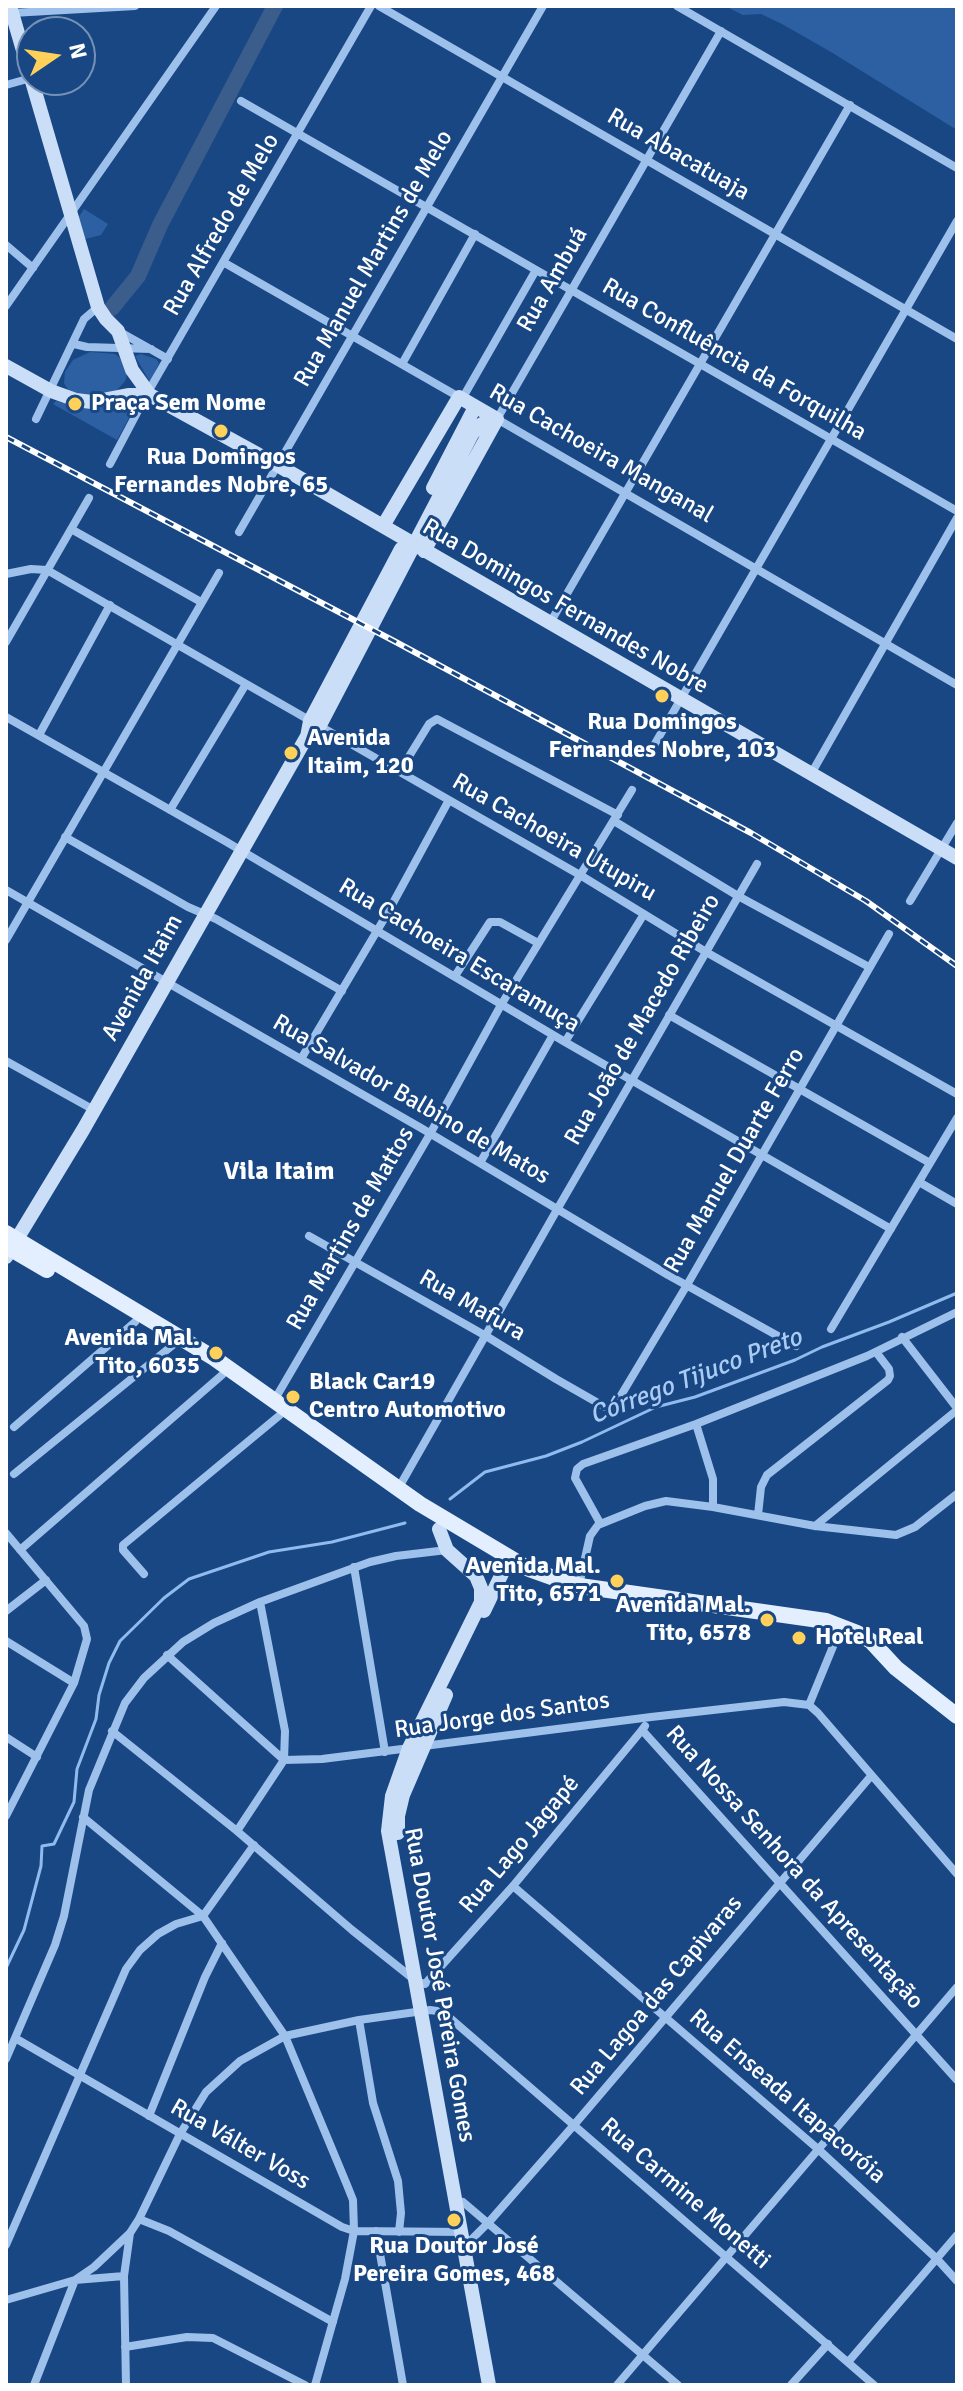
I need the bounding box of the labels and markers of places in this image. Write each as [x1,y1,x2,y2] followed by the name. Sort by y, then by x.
[91,390,266,418] place label: Praça Sem Nome
[66,395,84,413] marker: Praça Sem Nome
[212,422,230,440] marker: Rua Domingos Fernandes Nobre, 65
[114,444,328,500] place label: Rua Domingos Fernandes Nobre, 65
[653,687,671,705] marker: Rua Domingos Fernandes Nobre, 103
[548,709,776,765] place label: Rua Domingos Fernandes Nobre, 103
[307,725,414,781] place label: Avenida Itaim, 120
[282,744,300,762] marker: Avenida Itaim, 120
[64,1325,200,1381] place label: Avenida Mal. Tito, 6035
[207,1344,225,1362] marker: Avenida Mal. Tito, 6035
[309,1369,506,1425] place label: Black Car19 Centro Automotivo
[284,1388,302,1406] marker: Black Car19 Centro Automotivo
[465,1553,601,1609] place label: Avenida Mal. Tito, 6571
[608,1572,626,1590] marker: Avenida Mal. Tito, 6571
[615,1592,751,1648] place label: Avenida Mal. Tito, 6578
[758,1611,776,1629] marker: Avenida Mal. Tito, 6578
[815,1624,924,1652] place label: Hotel Real
[790,1629,808,1647] marker: Hotel Real
[445,2211,463,2229] marker: Rua Doutor José Pereira Gomes, 468
[353,2233,555,2289] place label: Rua Doutor José Pereira Gomes, 468

